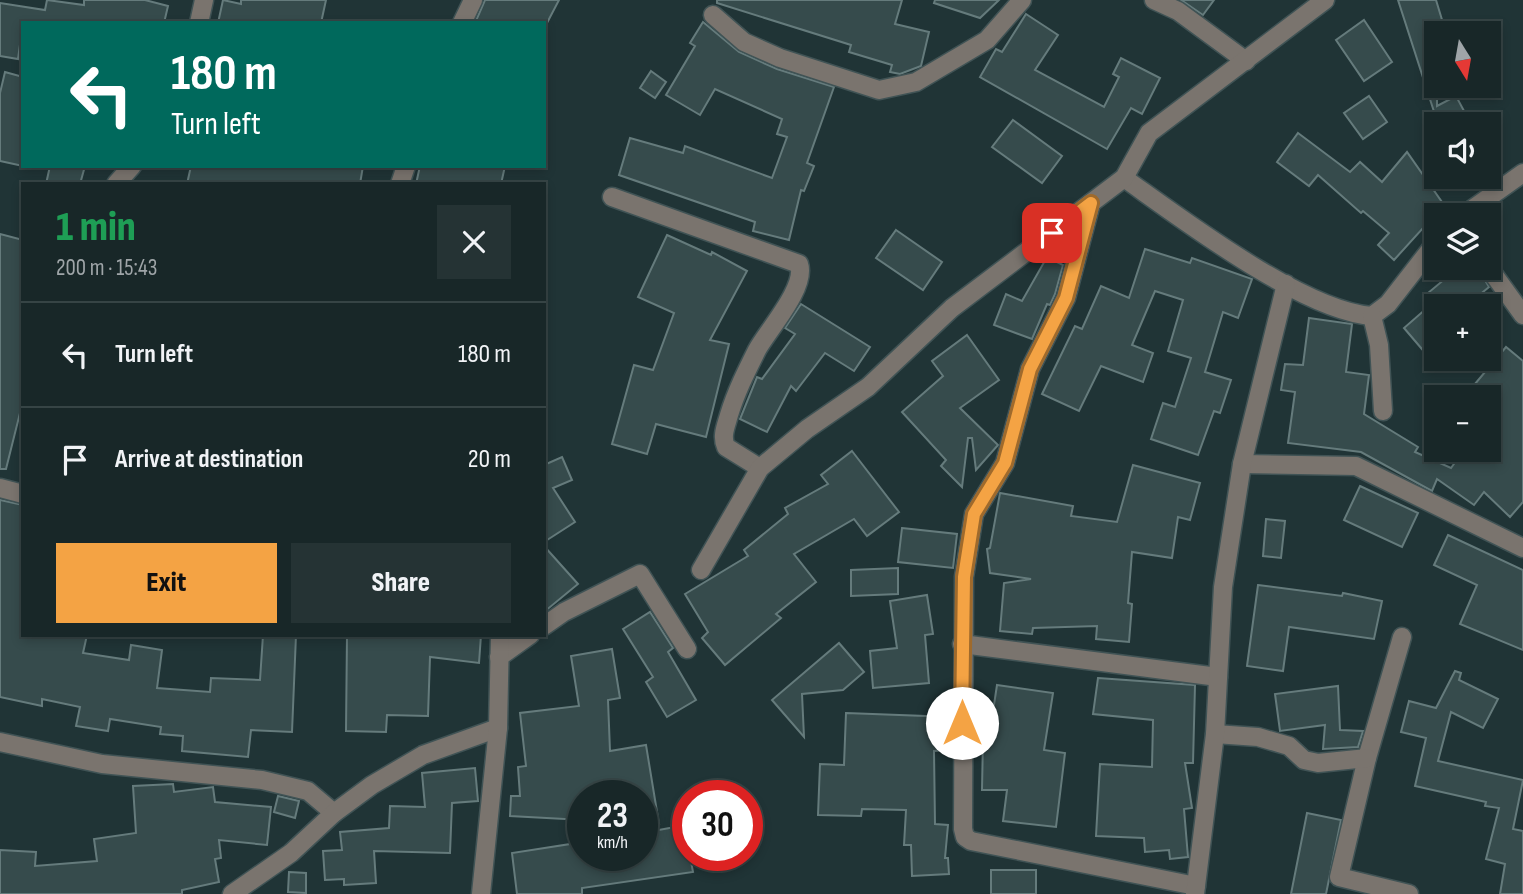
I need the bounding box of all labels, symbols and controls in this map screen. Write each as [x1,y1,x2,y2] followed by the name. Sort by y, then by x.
[1424,21,1502,98] north arrow
[1424,21,1501,462] map controls
[171,45,277,104] text: 180 m
[56,49,147,140] icon: left
[171,105,261,144] text: Turn left
[1424,112,1501,189] button: sound
[56,202,136,253] text: 1 min
[1022,203,1082,263] pin
[1424,203,1501,280] button: layers
[437,205,511,279] button: close
[1033,214,1071,252] icon: arrive
[56,254,157,282] text: 200 m · 15:43
[1424,294,1501,371] button: +
[56,336,94,374] icon: left
[115,339,193,370] text: Turn left
[458,339,511,370] text: 180 m
[1424,385,1501,462] button: −
[56,441,94,479] icon: arrive
[115,444,303,475] text: Arrive at destination
[468,444,511,475] text: 20 m
[56,543,277,623] button: Exit
[291,543,511,623] button: Share
[925,686,999,760] position arrow
[672,780,763,871] speed limit sign: 30
[597,795,628,838] text: 23
[597,832,628,853] text: km/h

